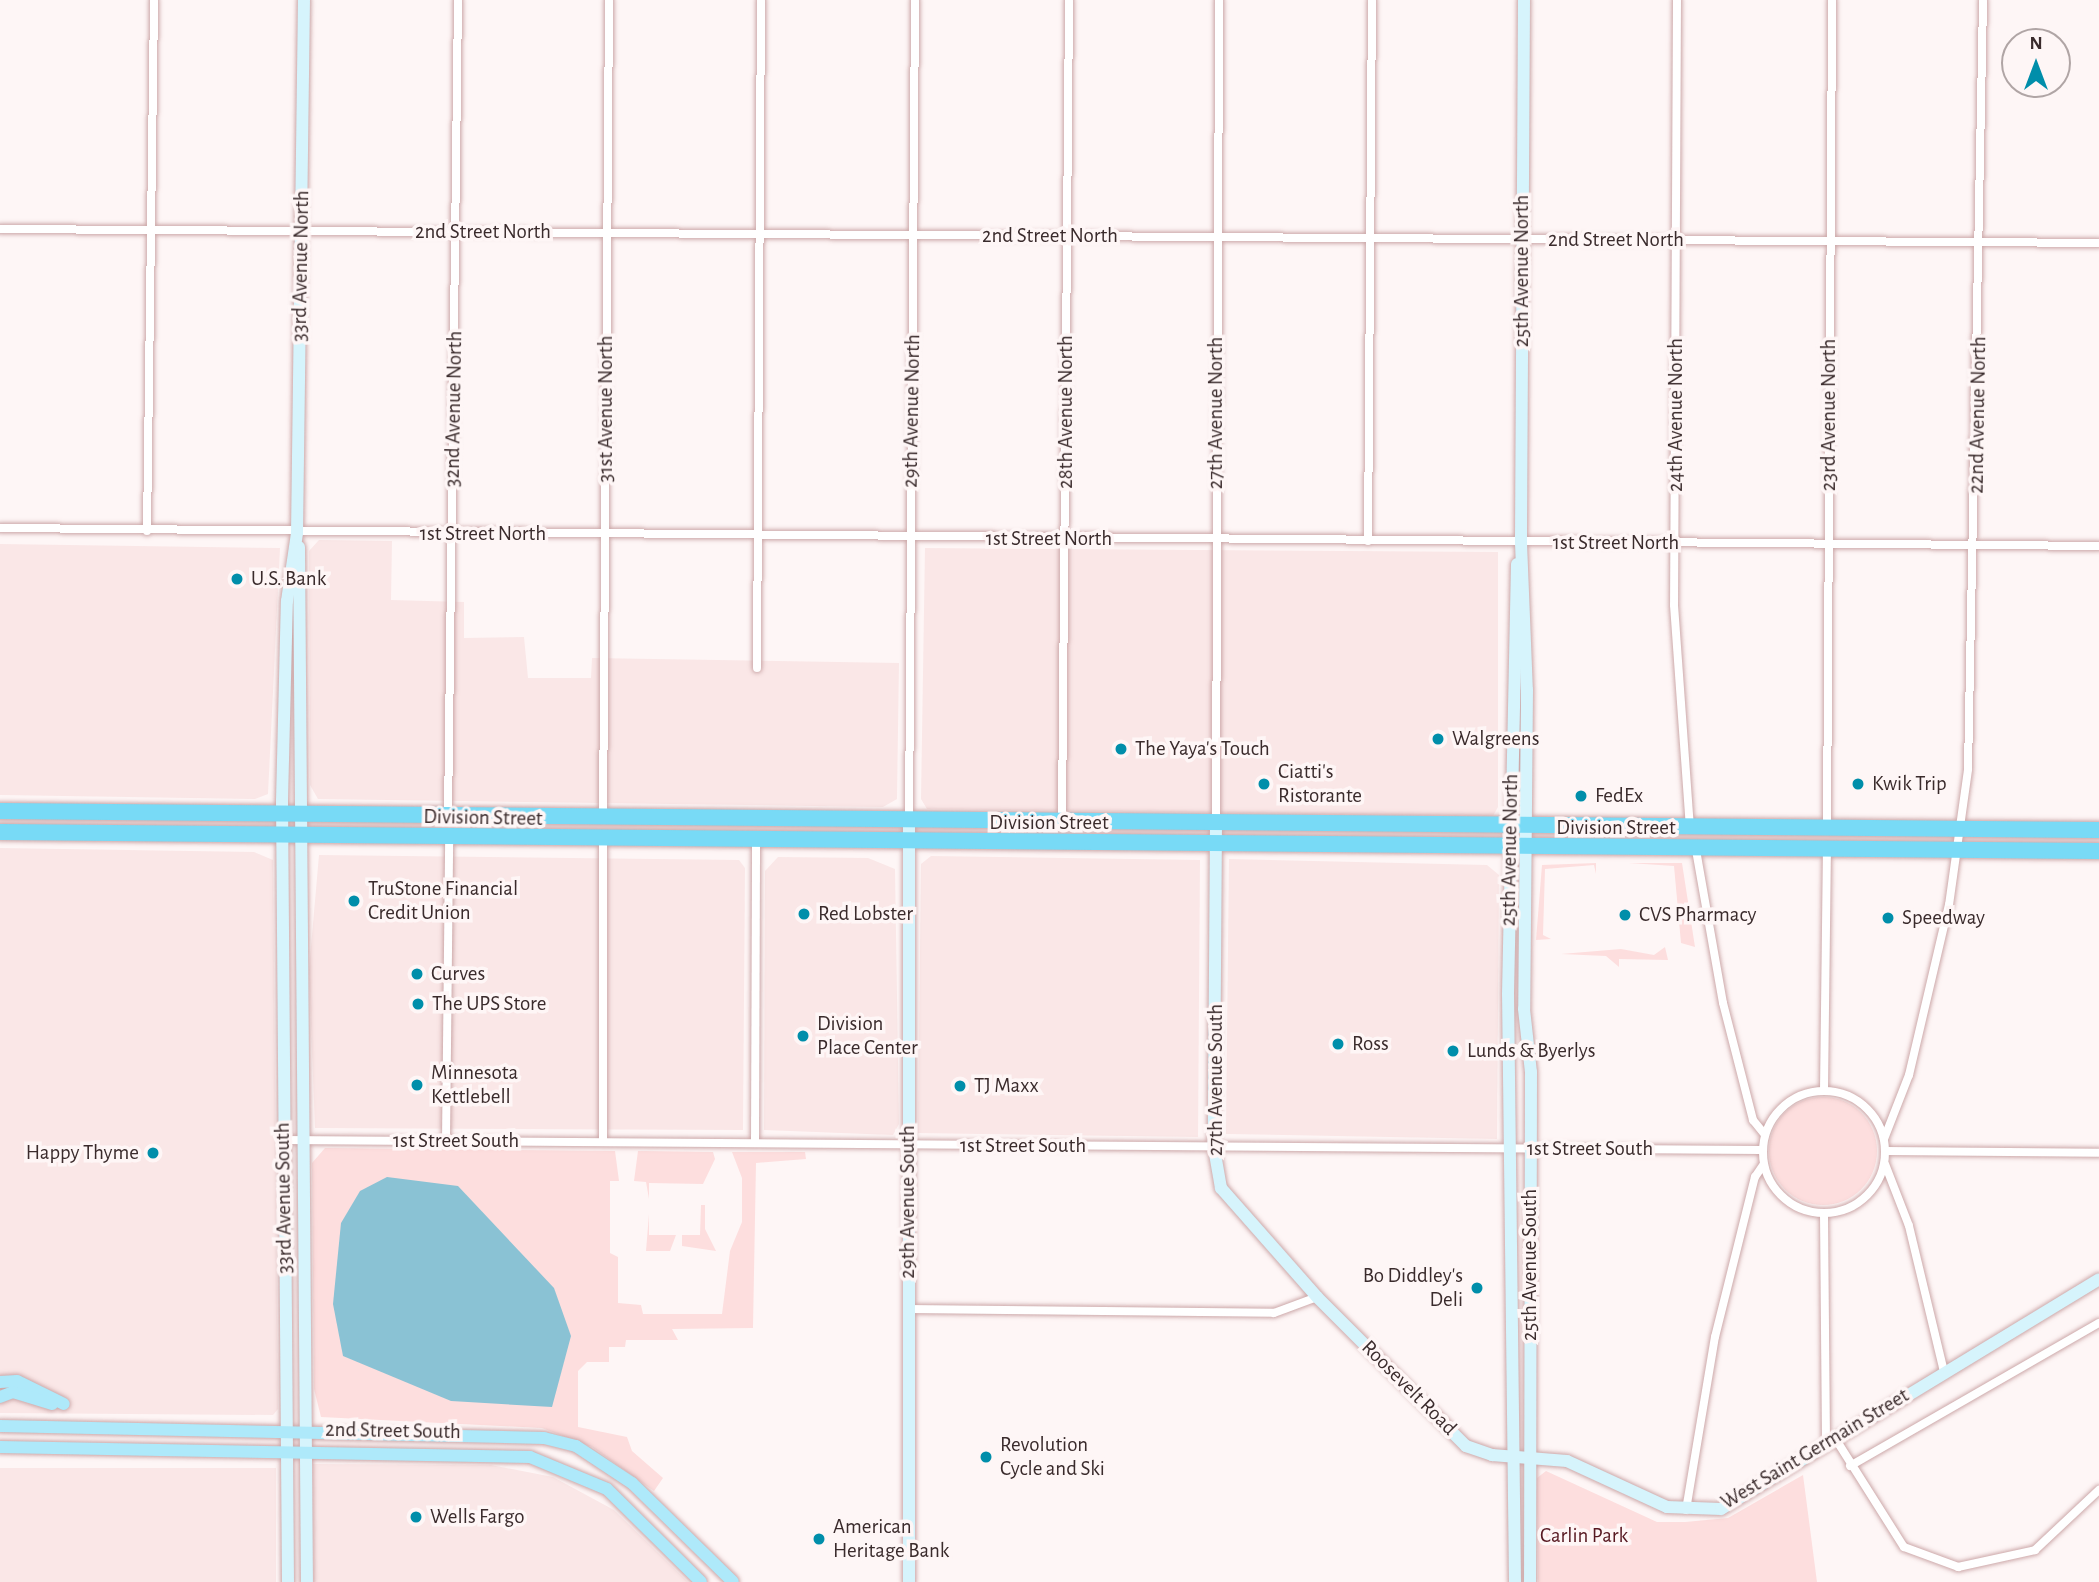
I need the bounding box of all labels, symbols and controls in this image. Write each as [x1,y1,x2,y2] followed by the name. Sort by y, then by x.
[2001,28,2071,98] north arrow
[2029,34,2043,53] text: N
[287,190,315,342] street label: 33rd Avenue North
[1509,195,1535,347] street label: 25th Avenue North
[415,219,551,245] street label: 2nd Street North
[982,223,1118,249] street label: 2nd Street North
[1548,227,1684,253] street label: 2nd Street North
[440,331,468,487] street label: 32nd Avenue North
[898,334,926,488] street label: 29th Avenue North
[1053,335,1079,489] street label: 28th Avenue North
[593,336,619,482] street label: 31st Avenue North
[1964,336,1992,494] street label: 22nd Avenue North
[1203,337,1229,489] street label: 27th Avenue North
[1663,338,1689,492] street label: 24th Avenue North
[1816,339,1842,491] street label: 23rd Avenue North
[420,521,546,547] street label: 1st Street North
[986,526,1112,552] street label: 1st Street North
[1553,530,1679,556] street label: 1st Street North
[251,566,326,592] place label: U.S. Bank
[229,571,245,587] marker: U.S. Bank
[1452,726,1539,752] place label: Walgreens
[1430,731,1446,747] marker: Walgreens
[1135,736,1270,762] place label: The Yaya's Touch
[1113,741,1129,757] marker: The Yaya's Touch
[1278,759,1362,809] place label: Ciatti's Ristorante
[1872,771,1947,797] place label: Kwik Trip
[1496,774,1524,926] street label: 25th Avenue North
[1256,776,1272,792] marker: Ciatti's Ristorante
[1850,776,1866,792] marker: Kwik Trip
[1595,783,1643,809] place label: FedEx
[1573,788,1589,804] marker: FedEx
[423,804,543,832] street label: Division Street
[989,810,1109,836] street label: Division Street
[1556,815,1676,841] street label: Division Street
[368,876,518,926] place label: TruStone Financial Credit Union
[346,893,362,909] marker: TruStone Financial Credit Union
[818,901,913,927] place label: Red Lobster
[1639,902,1756,928] place label: CVS Pharmacy
[1902,905,1985,931] place label: Speedway
[796,906,812,922] marker: Red Lobster
[1617,907,1633,923] marker: CVS Pharmacy
[1880,910,1896,926] marker: Speedway
[431,961,485,987] place label: Curves
[409,966,425,982] marker: Curves
[432,991,546,1017] place label: The UPS Store
[410,996,426,1012] marker: The UPS Store
[1203,1004,1229,1156] street label: 27th Avenue South
[817,1011,918,1061] place label: Division Place Center
[795,1028,811,1044] marker: Division Place Center
[1352,1031,1389,1057] place label: Ross
[1330,1036,1346,1052] marker: Ross
[1467,1038,1596,1064] place label: Lunds & Byerlys
[1445,1043,1461,1059] marker: Lunds & Byerlys
[431,1060,518,1110] place label: Minnesota Kettlebell
[974,1073,1039,1099] place label: TJ Maxx
[409,1077,425,1093] marker: Minnesota Kettlebell
[952,1078,968,1094] marker: TJ Maxx
[270,1122,298,1274] street label: 33rd Avenue South
[895,1125,921,1279] street label: 29th Avenue South
[393,1128,519,1154] street label: 1st Street South
[960,1133,1086,1159] street label: 1st Street South
[1527,1136,1653,1162] street label: 1st Street South
[26,1140,139,1166] place label: Happy Thyme
[145,1145,161,1161] marker: Happy Thyme
[1517,1189,1543,1341] street label: 25th Avenue South
[1363,1263,1463,1313] place label: Bo Diddley's Deli
[1469,1280,1485,1296] marker: Bo Diddley's Deli
[1356,1335,1462,1441] street label: Roosevelt Road
[1717,1383,1913,1515] street label: West Saint Germain Street
[325,1417,461,1445] street label: 2nd Street South
[1000,1432,1105,1482] place label: Revolution Cycle and Ski
[978,1449,994,1465] marker: Revolution Cycle and Ski
[430,1504,524,1530] place label: Wells Fargo
[408,1509,424,1525] marker: Wells Fargo
[833,1514,949,1564] place label: American Heritage Bank
[1540,1523,1628,1549] park label: Carlin Park
[811,1531,827,1547] marker: American Heritage Bank

